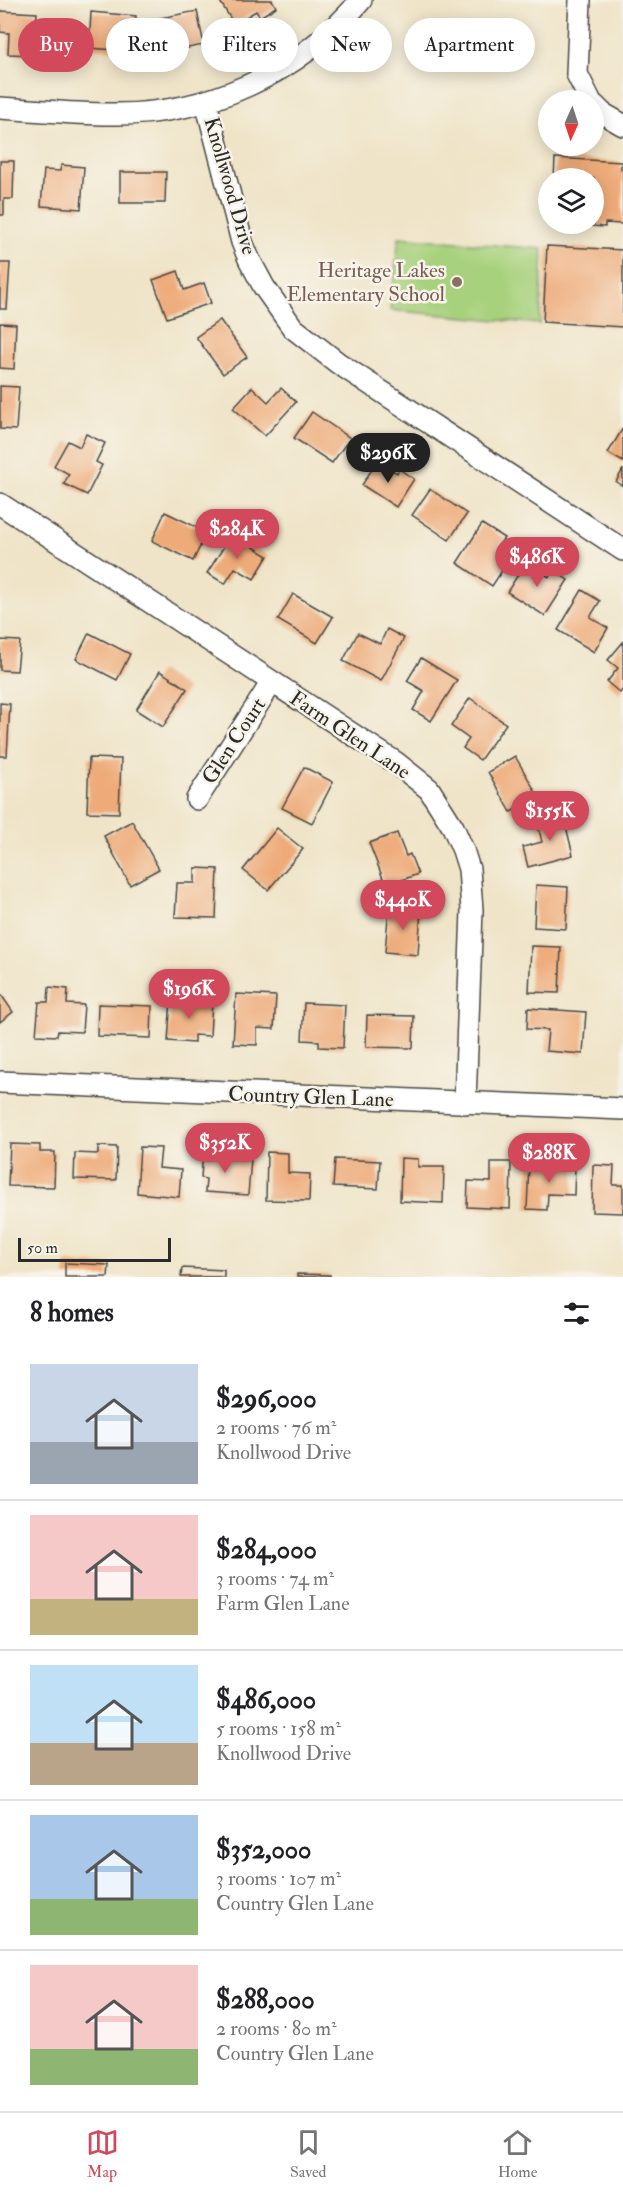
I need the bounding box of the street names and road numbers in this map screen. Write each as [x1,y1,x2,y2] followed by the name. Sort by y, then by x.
[197,114,263,258] street label: Knollwood Drive
[284,685,416,786] street label: Farm Glen Lane
[196,692,272,789] street label: Glen Court
[228,1081,395,1113] street label: Country Glen Lane

